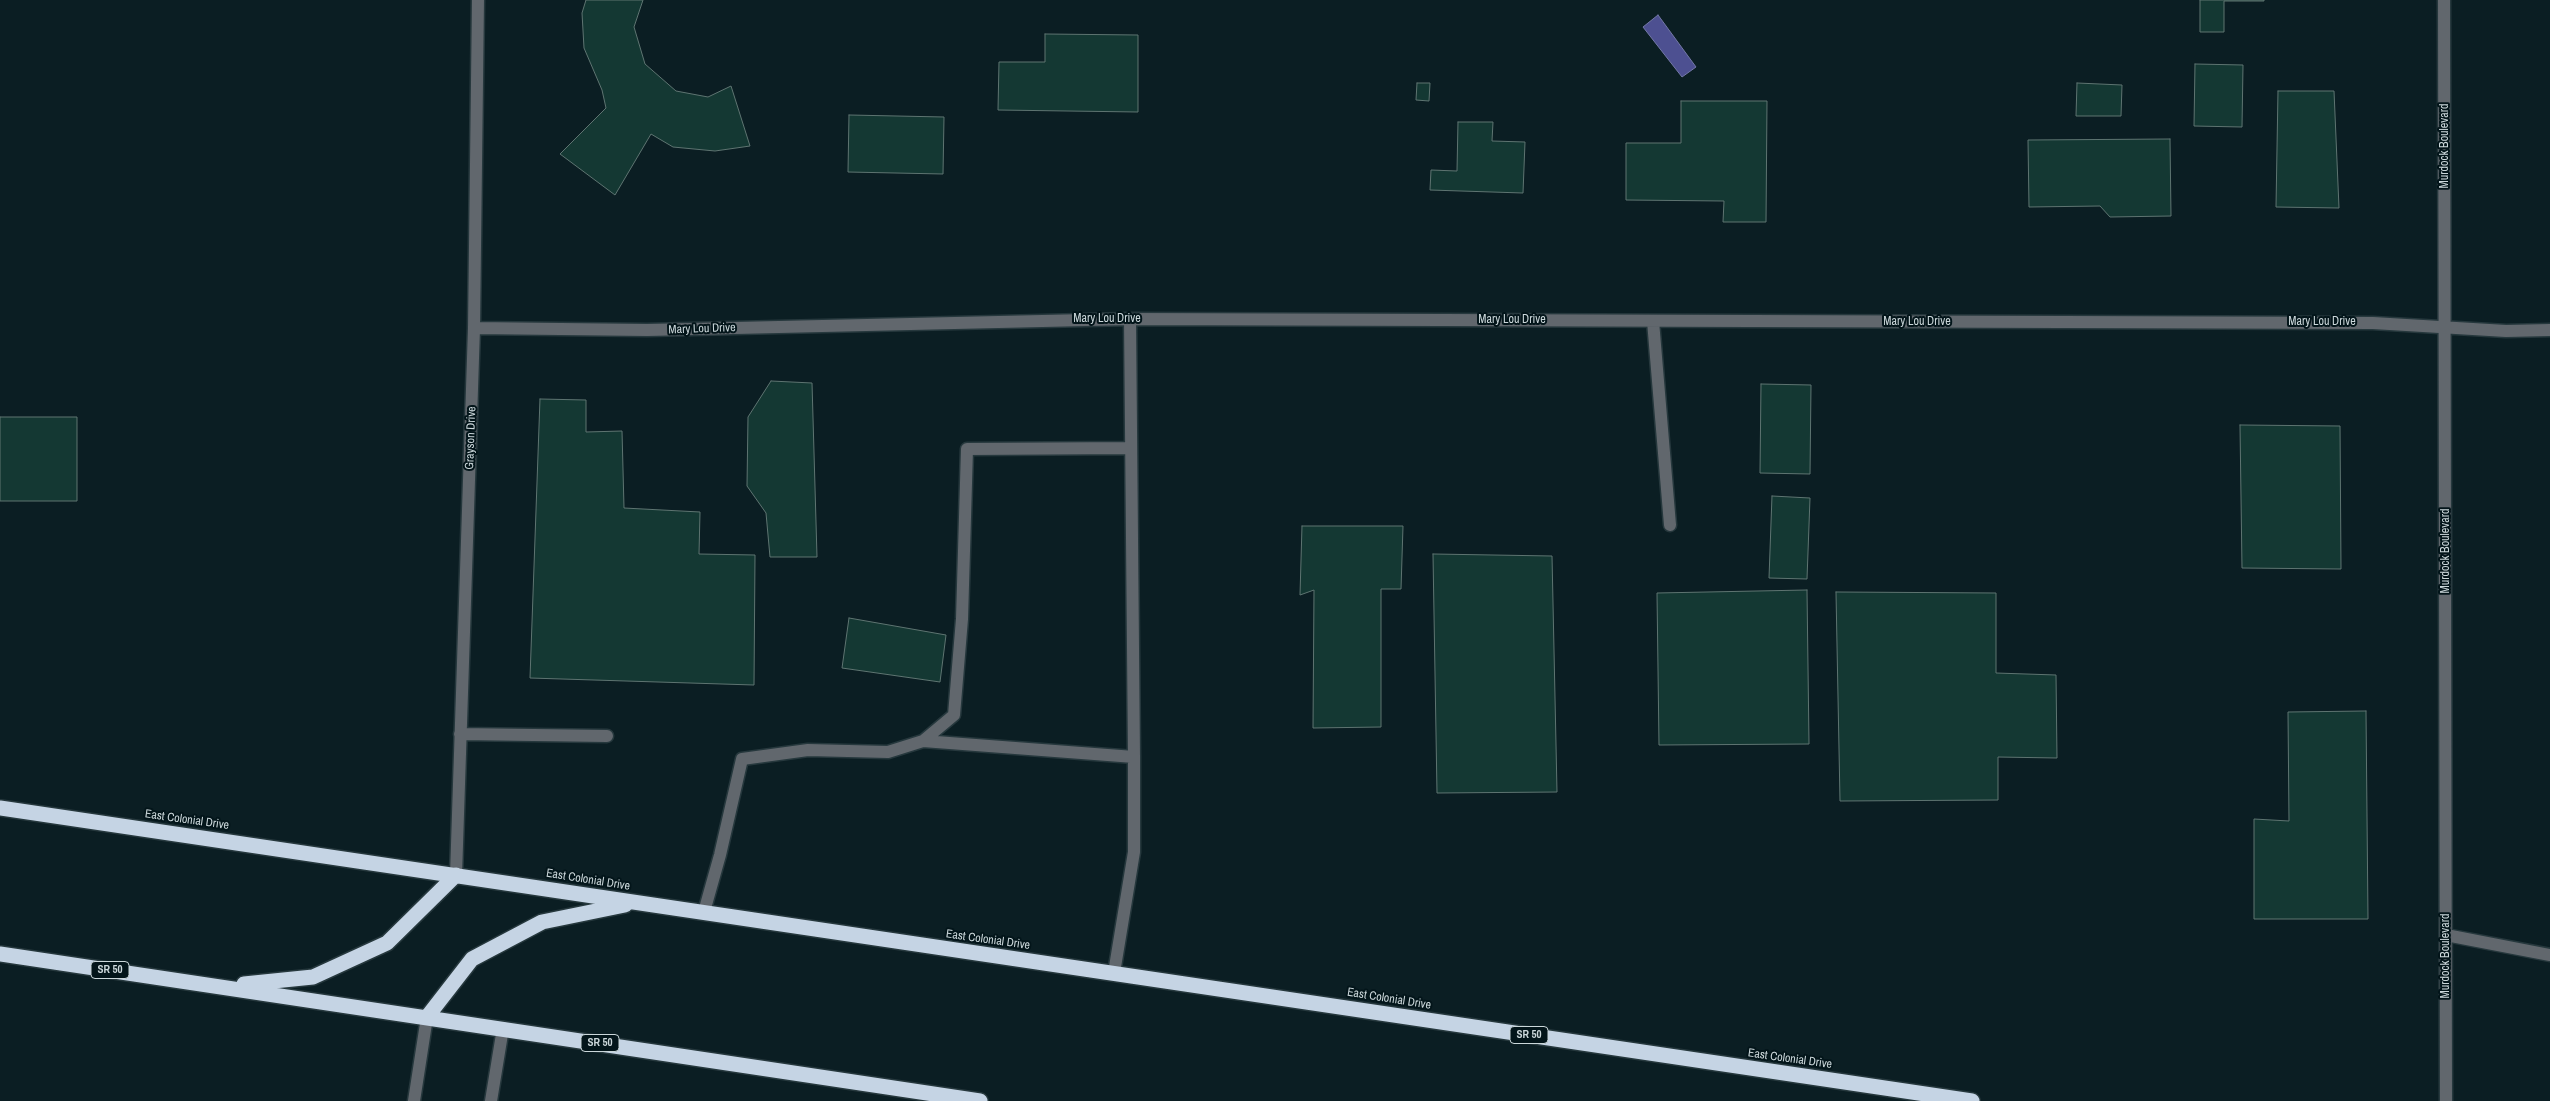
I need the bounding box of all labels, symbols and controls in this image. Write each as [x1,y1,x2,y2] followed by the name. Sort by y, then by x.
[2438,104,2452,188] street label: Murdock Boulevard
[1073,312,1141,326] street label: Mary Lou Drive
[1478,313,1546,327] street label: Mary Lou Drive
[1883,315,1951,329] street label: Mary Lou Drive
[2288,315,2356,329] street label: Mary Lou Drive
[668,321,736,337] street label: Mary Lou Drive
[463,406,479,470] street label: Grayson Drive
[2439,509,2453,593] street label: Murdock Boulevard
[144,807,230,833] street label: East Colonial Drive
[545,866,631,894] street label: East Colonial Drive
[2439,914,2453,998] street label: Murdock Boulevard
[945,927,1031,953] street label: East Colonial Drive
[91,962,129,978] road number: SR 50
[1346,985,1432,1013] street label: East Colonial Drive
[1510,1026,1548,1044] road number: SR 50
[581,1034,619,1052] road number: SR 50
[1747,1046,1833,1072] street label: East Colonial Drive

